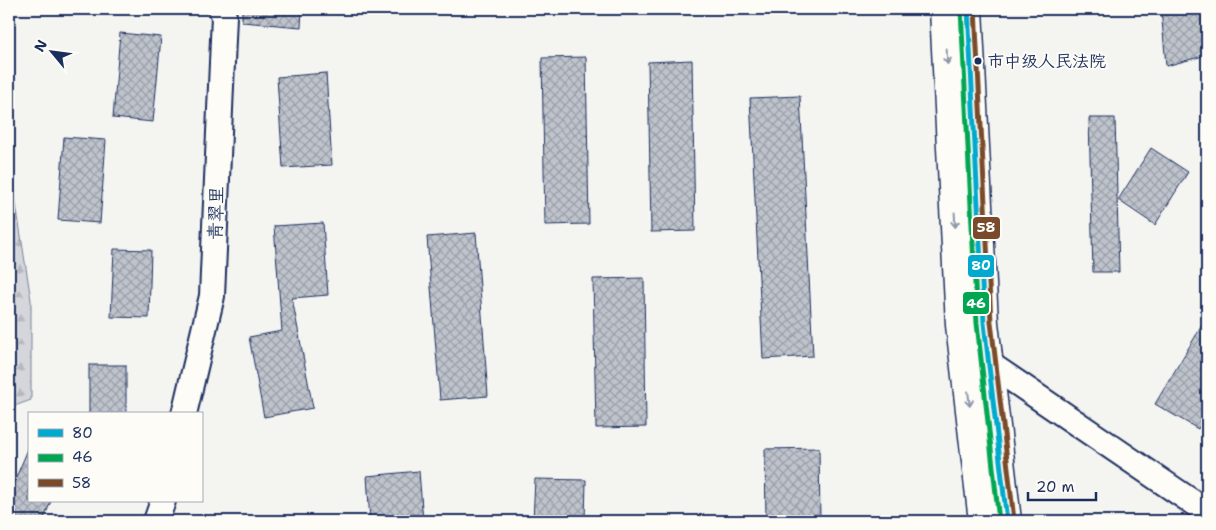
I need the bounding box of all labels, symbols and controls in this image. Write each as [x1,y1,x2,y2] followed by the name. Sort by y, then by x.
[28,28,78,78] north arrow
[30,36,51,55] text: N
[942,49,951,65] one-way arrow
[987,50,1106,72] place label: 市中级人民法院
[973,56,983,66] marker: 市中级人民法院
[203,186,229,240] street label: 青翠里
[950,211,959,227] one-way arrow
[972,216,1001,240] line badge: 58
[977,218,995,236] text: 58
[967,254,995,278] line badge: 80
[971,256,991,274] text: 80
[962,291,990,315] line badge: 46
[966,294,986,312] text: 46
[964,391,974,407] one-way arrow
[28,412,202,502] legend
[72,423,93,443] text: 80
[72,447,93,467] text: 46
[1028,470,1096,502] scale bar
[72,473,91,493] text: 58
[1036,477,1075,497] text: 20 m

